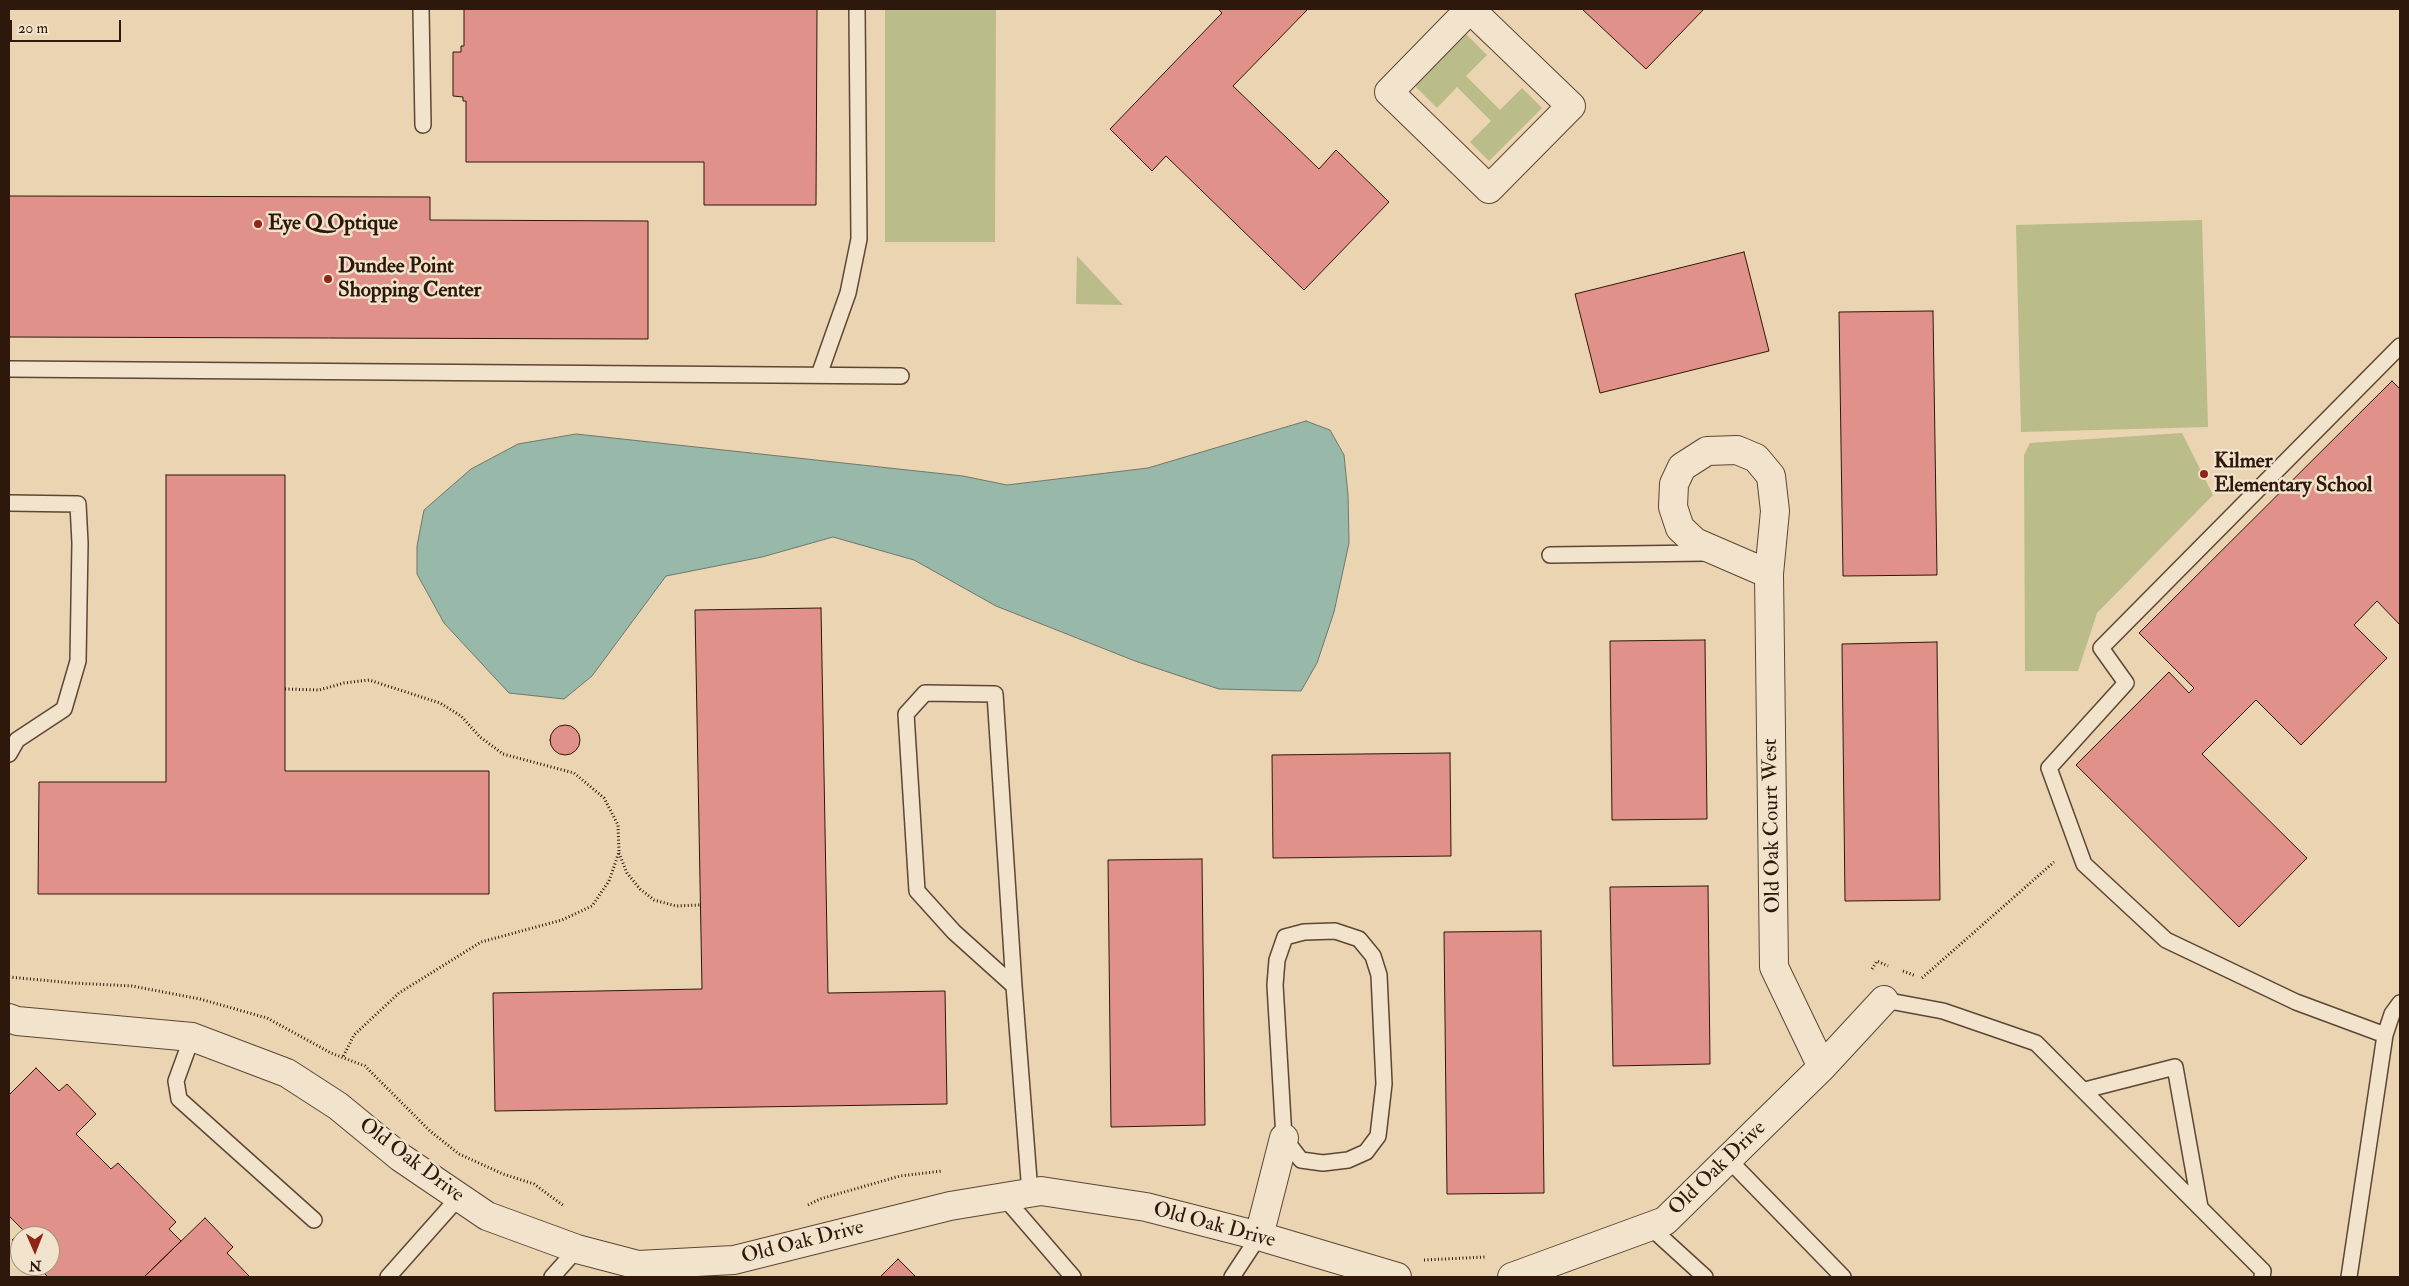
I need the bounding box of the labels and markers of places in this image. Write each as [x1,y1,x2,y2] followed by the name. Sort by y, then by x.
[268,211,398,237] place label: Eye Q Optique
[252,218,264,230] marker: Eye Q Optique
[338,254,481,304] place label: Dundee Point Shopping Center
[322,273,334,285] marker: Dundee Point Shopping Center
[2214,449,2372,499] place label: Kilmer Elementary School
[2198,468,2210,480] marker: Kilmer Elementary School

